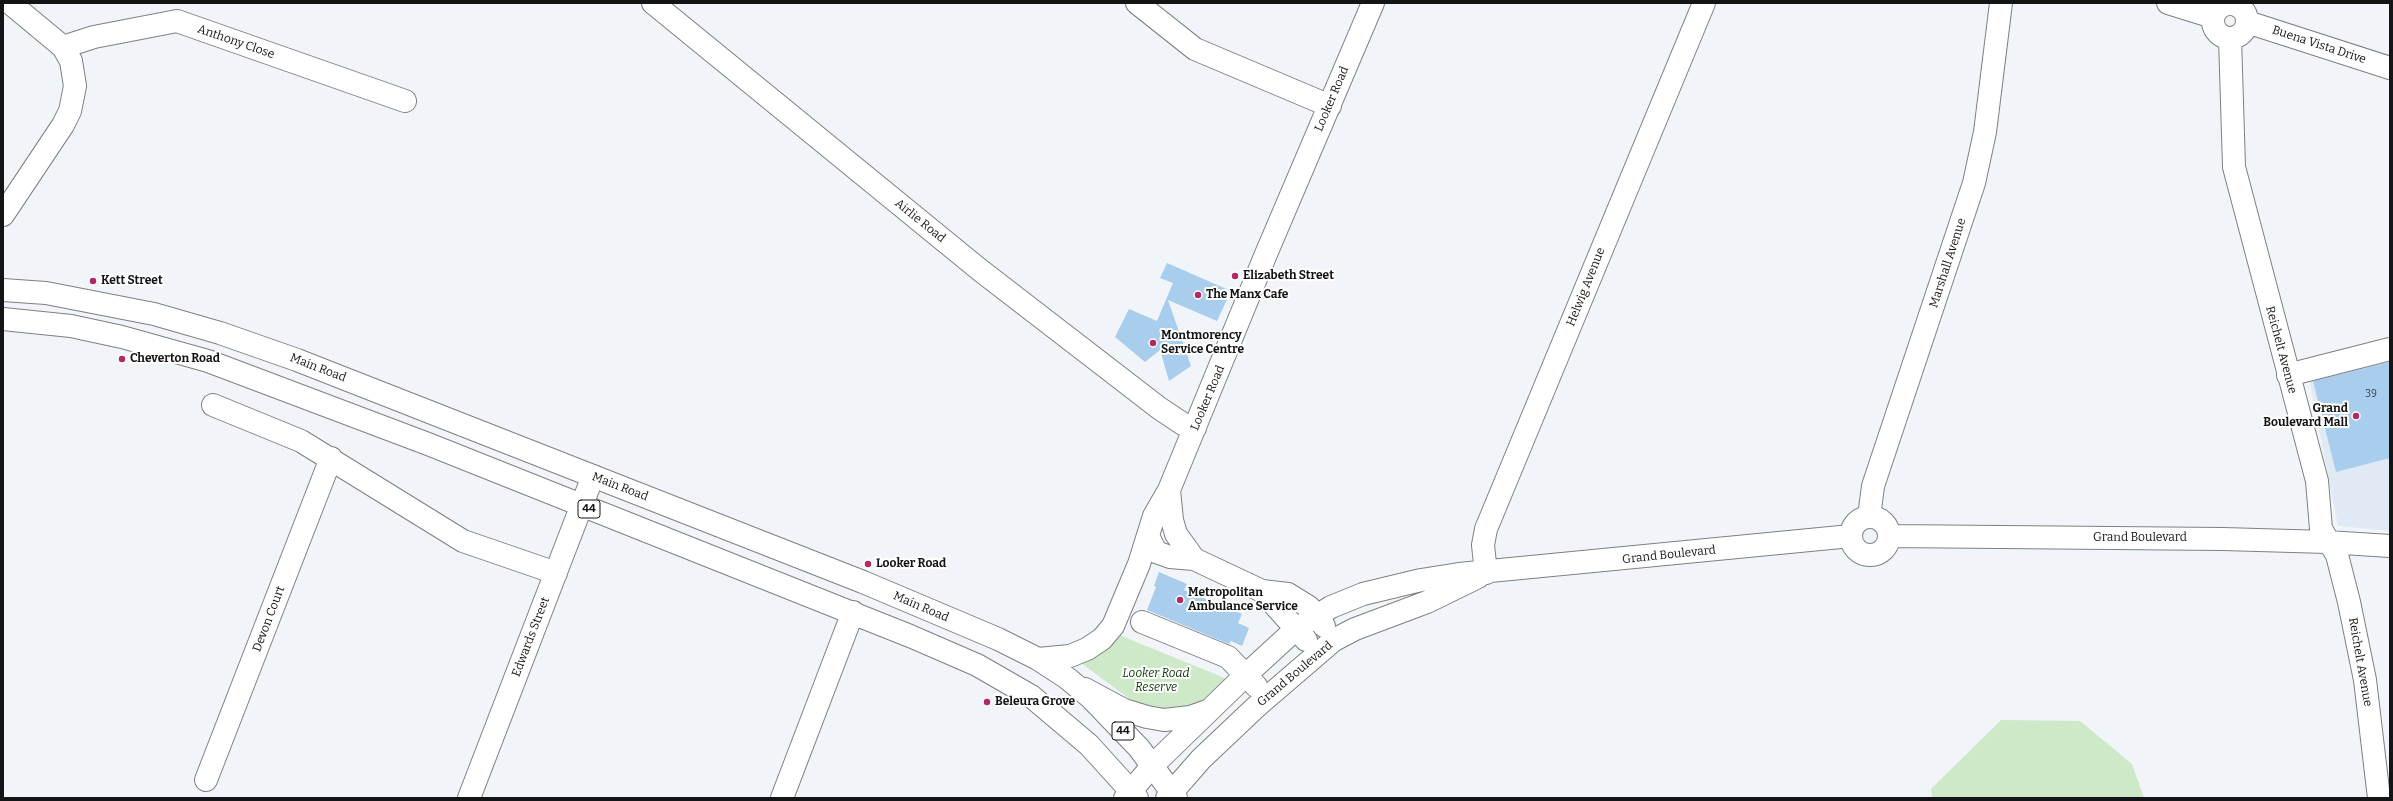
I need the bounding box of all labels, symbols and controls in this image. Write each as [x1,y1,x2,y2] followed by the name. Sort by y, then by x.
[196,22,276,62] street label: Anthony Close
[2270,23,2368,67] street label: Buena Vista Drive
[1312,64,1352,134] street label: Looker Road
[892,196,948,246] street label: Airlie Road
[1927,216,1969,310] street label: Marshall Avenue
[1564,246,1608,328] street label: Helwig Avenue
[1243,269,1334,283] place label: Elizabeth Street
[1230,271,1240,281] marker: Elizabeth Street
[101,274,163,288] place label: Kett Street
[88,276,98,286] marker: Kett Street
[1206,288,1288,302] place label: The Manx Cafe
[1193,290,1203,300] marker: The Manx Cafe
[2262,305,2300,395] street label: Reichelt Avenue
[1161,329,1244,357] place label: Montmorency Service Centre
[1148,338,1158,348] marker: Montmorency Service Centre
[288,351,348,385] street label: Main Road
[130,352,220,366] place label: Cheverton Road
[117,354,127,364] marker: Cheverton Road
[1188,363,1228,433] street label: Looker Road
[2365,388,2377,400] house number: 39
[2263,402,2348,430] place label: Grand Boulevard Mall
[2351,411,2361,421] marker: Grand Boulevard Mall
[590,470,650,504] street label: Main Road
[578,500,600,518] road number: 44
[2093,531,2187,545] street label: Grand Boulevard
[1622,543,1716,567] street label: Grand Boulevard
[876,557,946,571] place label: Looker Road
[863,559,873,569] marker: Looker Road
[250,584,288,654] street label: Devon Court
[1188,586,1298,614] place label: Metropolitan Ambulance Service
[891,589,951,625] street label: Main Road
[509,595,553,679] street label: Edwards Street
[1175,595,1185,605] marker: Metropolitan Ambulance Service
[2345,616,2375,708] street label: Reichelt Avenue
[1254,638,1336,710] street label: Grand Boulevard
[1122,667,1190,695] park label: Looker Road Reserve
[995,695,1075,709] place label: Beleura Grove
[982,697,992,707] marker: Beleura Grove
[1112,722,1134,740] road number: 44

